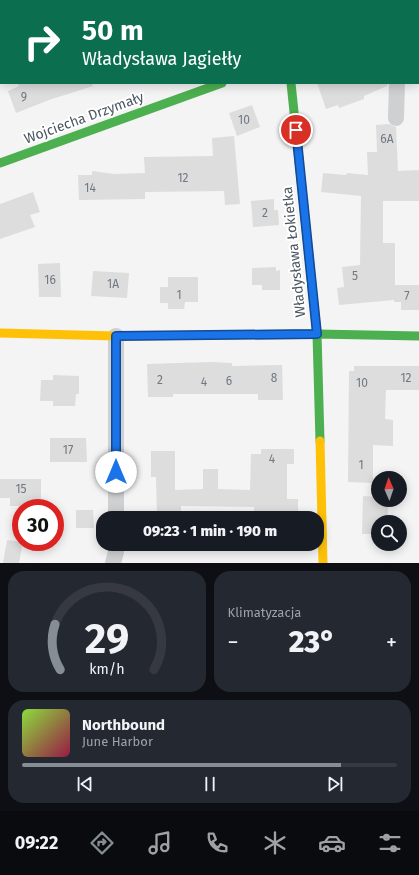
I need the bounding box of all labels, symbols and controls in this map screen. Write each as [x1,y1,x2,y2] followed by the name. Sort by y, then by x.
[82,14,144,47] text: 50 m
[16,16,68,68] icon: right
[82,48,241,70] text: Władysława Jagiełły
[22,88,146,148] street label: Wojciecha Drzymały
[21,90,27,104] house number: 9
[238,113,250,127] house number: 10
[279,113,313,147] pin
[285,119,307,141] icon: arrive
[380,132,394,146] house number: 6A
[177,171,189,185] house number: 12
[84,181,96,195] house number: 14
[279,186,309,318] street label: Władysława Łokietka
[262,206,268,220] house number: 2
[352,269,358,283] house number: 5
[44,273,56,287] house number: 16
[107,277,119,291] house number: 1A
[176,288,182,302] house number: 1
[404,289,410,303] house number: 7
[271,371,278,385] house number: 8
[400,371,412,385] house number: 12
[157,373,163,387] house number: 2
[226,374,232,388] house number: 6
[201,375,208,389] house number: 4
[356,376,368,390] house number: 10
[63,443,73,457] house number: 17
[95,451,137,493] position arrow
[269,452,276,466] house number: 4
[358,458,364,472] house number: 1
[371,471,407,507] north arrow
[371,471,407,551] map controls
[15,482,27,496] house number: 15
[12,499,64,551] speed limit sign: 30
[371,515,407,551] button: search
[143,522,277,540] text: 09:23 · 1 min · 190 m
[228,605,301,620] text: Klimatyzacja
[85,613,129,663] text: 29
[289,624,336,660] text: 23°
[228,629,239,656] text: −
[386,629,397,656] text: +
[89,660,124,677] text: km/h
[82,716,165,734] text: Northbound
[82,734,153,749] text: June Harbor
[74,773,96,795] icon: previous
[199,773,221,795] icon: pause
[324,773,346,795] icon: next
[88,829,116,857] icon: directions
[146,829,174,857] icon: music
[203,829,231,857] icon: phone
[261,829,289,857] icon: climate
[318,829,346,857] icon: car
[376,829,404,857] icon: filters
[15,832,58,854] text: 09:22

